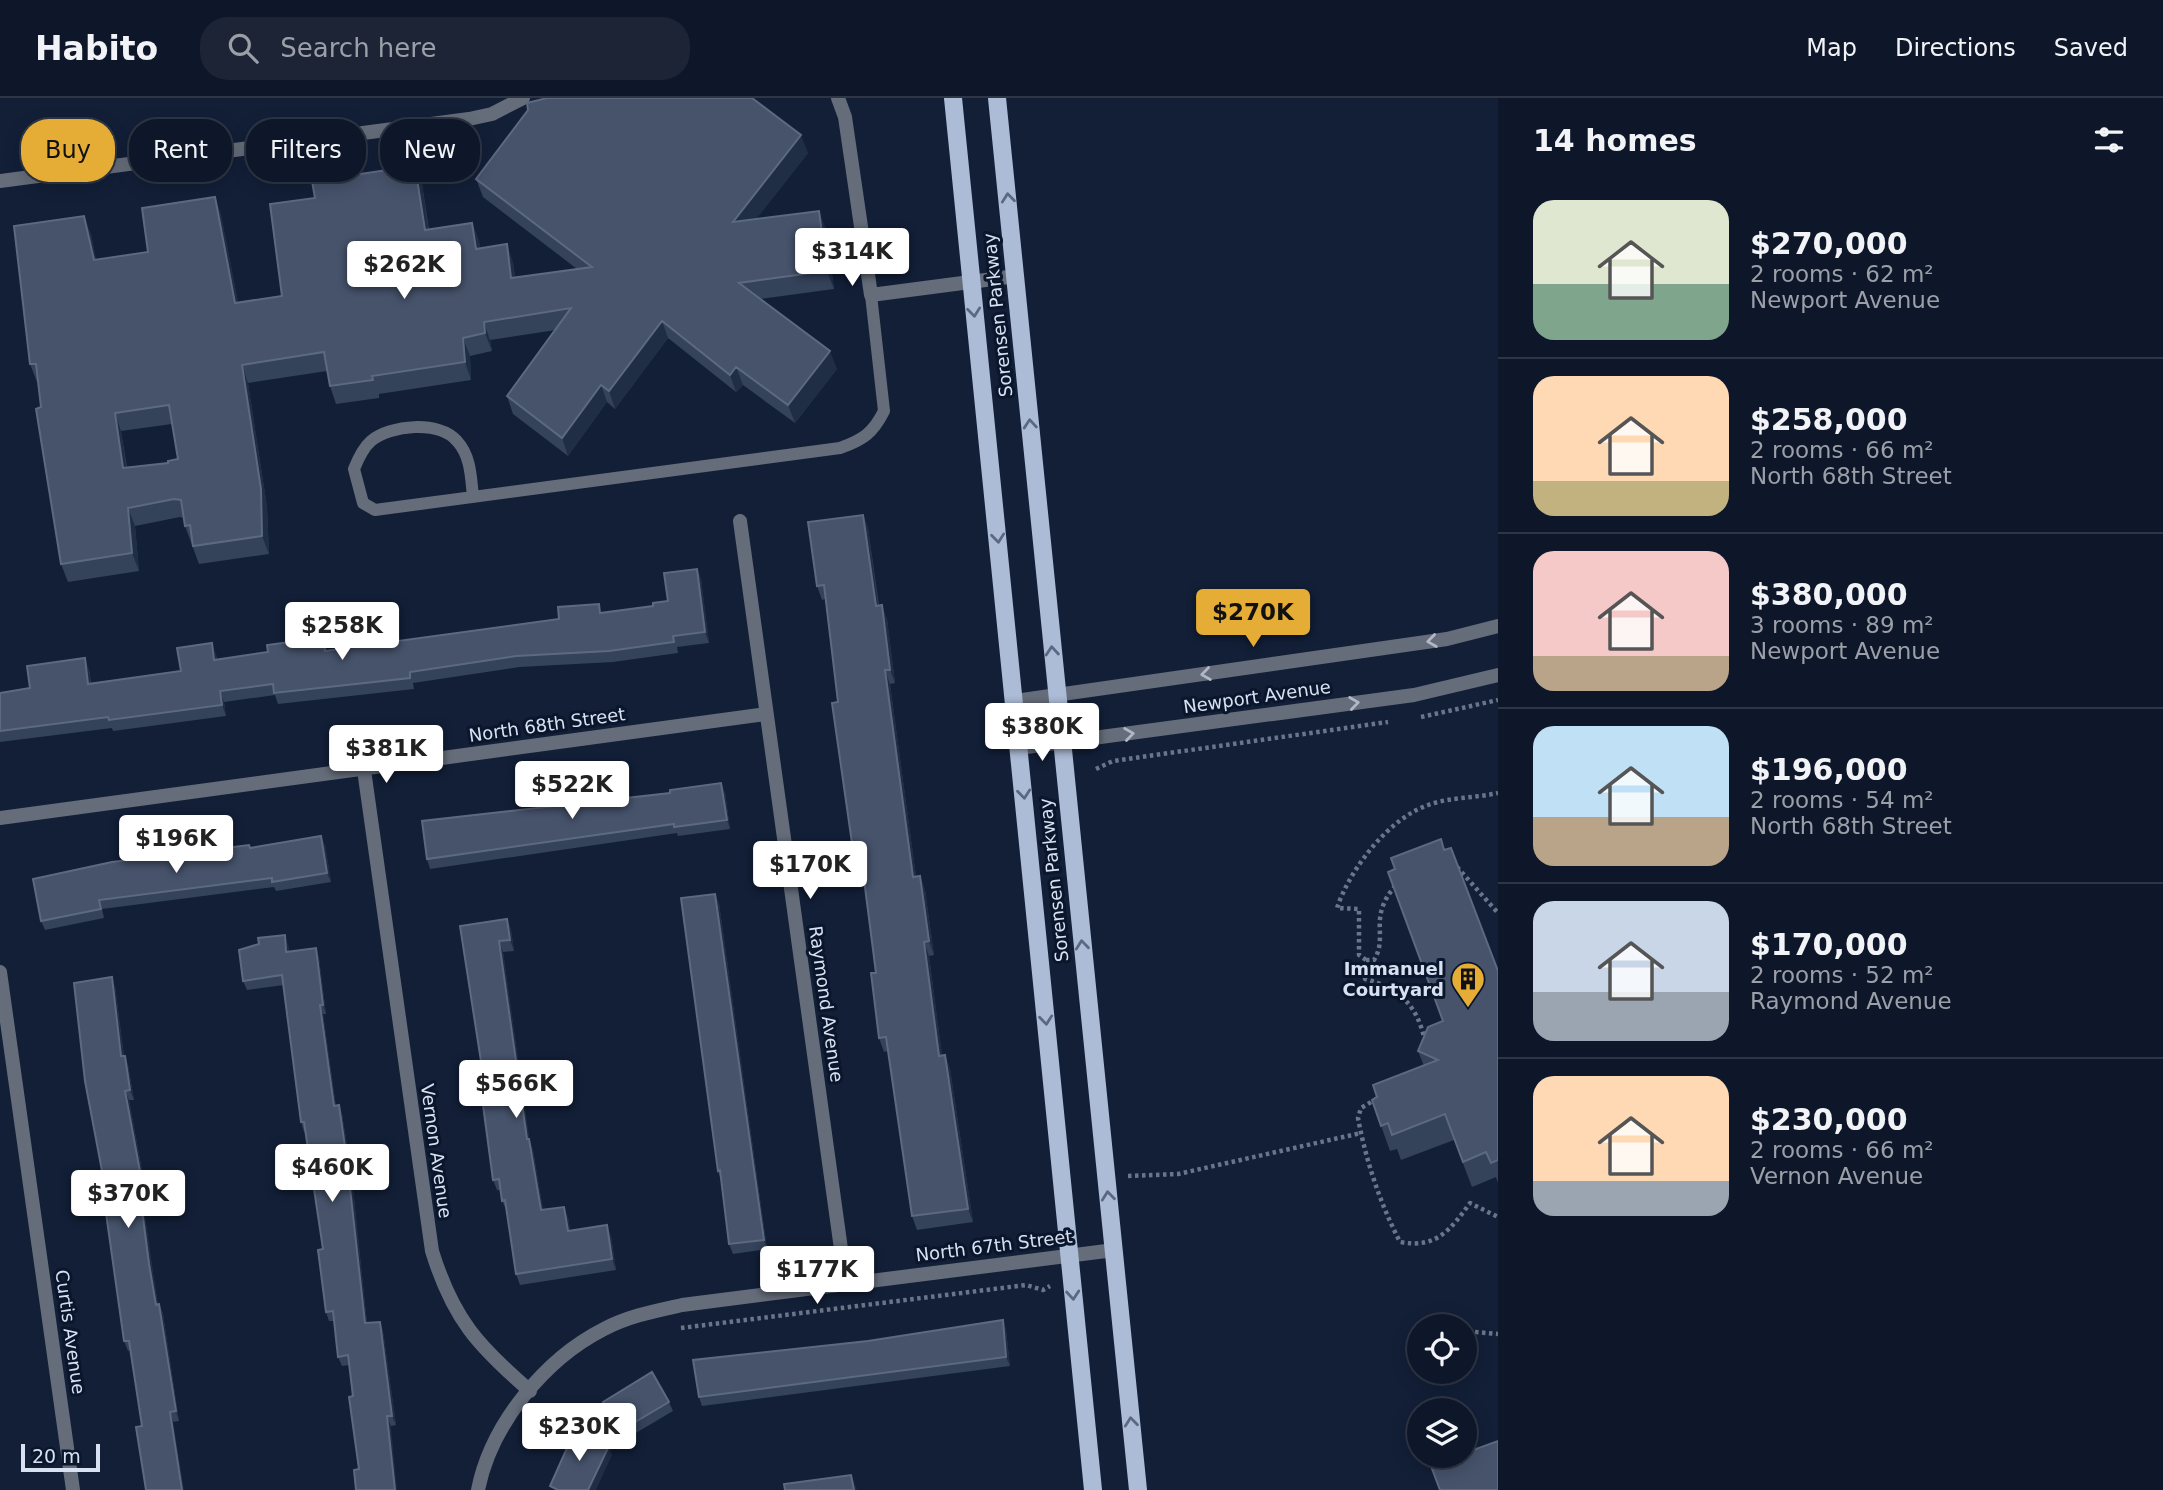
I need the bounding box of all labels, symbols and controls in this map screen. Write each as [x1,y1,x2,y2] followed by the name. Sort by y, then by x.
[200,17,690,80] search box
[35,29,158,68] text: Habito
[224,29,262,67] icon: search
[280,33,436,63] text: Search here
[1806,34,1857,62] text: Map
[1895,34,2016,62] text: Directions
[2054,34,2128,62] text: Saved
[21,119,115,182] chip: Buy
[129,119,232,182] chip: Rent
[246,119,366,182] chip: Filters
[380,119,480,182] chip: New
[2090,121,2128,159] icon: filters
[1533,123,1697,158] text: 14 homes
[1000,192,1015,204] one-way arrow
[1750,226,1908,261] text: $270,000
[803,228,901,288] pin: $314K
[1589,228,1673,312] icon: home
[978,232,1017,398] street label: Sorensen Parkway
[811,238,893,264] text: $314K
[355,242,453,301] pin: $262K
[363,251,445,277] text: $262K
[1750,261,1934,287] text: 2 rooms · 62 m²
[1750,287,1940,313] text: Newport Avenue
[967,306,982,318] one-way arrow
[1750,402,1908,437] text: $258,000
[1589,404,1673,488] icon: home
[1023,419,1038,430] one-way arrow
[1750,437,1934,463] text: 2 rooms · 66 m²
[1750,463,1952,489] text: North 68th Street
[990,533,1005,544] one-way arrow
[1750,577,1908,612] text: $380,000
[1589,579,1673,663] icon: home
[1204,589,1302,649] pin: $270K
[1212,599,1294,625] text: $270K
[293,602,391,662] pin: $258K
[301,612,383,638] text: $258K
[1750,612,1934,638] text: 3 rooms · 89 m²
[1426,633,1437,648] one-way arrow
[1750,638,1940,664] text: Newport Avenue
[1045,645,1060,656] one-way arrow
[1201,666,1212,681] one-way arrow
[1182,676,1332,717] street label: Newport Avenue
[1348,695,1360,710] one-way arrow
[467,703,627,746] street label: North 68th Street
[993,704,1091,763] pin: $380K
[1001,713,1083,739] text: $380K
[337,726,435,785] pin: $381K
[1123,726,1134,741] one-way arrow
[345,735,427,761] text: $381K
[1750,752,1908,787] text: $196,000
[1589,754,1673,838] icon: home
[523,762,621,821] pin: $522K
[531,771,613,797] text: $522K
[1750,787,1934,813] text: 2 rooms · 54 m²
[1016,788,1031,799] one-way arrow
[1034,797,1073,963] street label: Sorensen Parkway
[1750,813,1952,839] text: North 68th Street
[127,816,225,875] pin: $196K
[135,825,217,851] text: $196K
[761,842,859,901] pin: $170K
[769,851,851,877] text: $170K
[805,924,848,1084] street label: Raymond Avenue
[1750,927,1908,962] text: $170,000
[1589,929,1673,1013] icon: home
[1075,939,1090,950] one-way arrow
[1342,958,1444,1000] place label: Immanuel Courtyard
[1449,960,1487,1009] building icon: Immanuel Courtyard
[1750,962,1934,988] text: 2 rooms · 52 m²
[1750,988,1952,1014] text: Raymond Avenue
[1038,1015,1053,1026] one-way arrow
[467,1060,565,1120] pin: $566K
[475,1070,557,1096] text: $566K
[417,1082,456,1219] street label: Vernon Avenue
[1750,1102,1908,1137] text: $230,000
[1589,1104,1673,1188] icon: home
[1750,1137,1934,1163] text: 2 rooms · 66 m²
[283,1144,381,1204] pin: $460K
[291,1154,373,1180] text: $460K
[1750,1163,1923,1189] text: Vernon Avenue
[79,1170,177,1230] pin: $370K
[87,1180,169,1206] text: $370K
[1101,1190,1116,1201] one-way arrow
[914,1225,1074,1266] street label: North 67th Street
[768,1246,866,1306] pin: $177K
[776,1256,858,1282] text: $177K
[51,1268,90,1395] street label: Curtis Avenue
[1066,1289,1081,1301] one-way arrow
[1407,1314,1477,1468] map controls
[1407,1314,1477,1384] button: locate
[1407,1398,1477,1468] button: layers
[530,1404,628,1463] pin: $230K
[538,1413,620,1439] text: $230K
[1123,1416,1138,1428] one-way arrow
[21,1441,100,1473] scale bar
[32,1445,81,1467] text: 20 m

